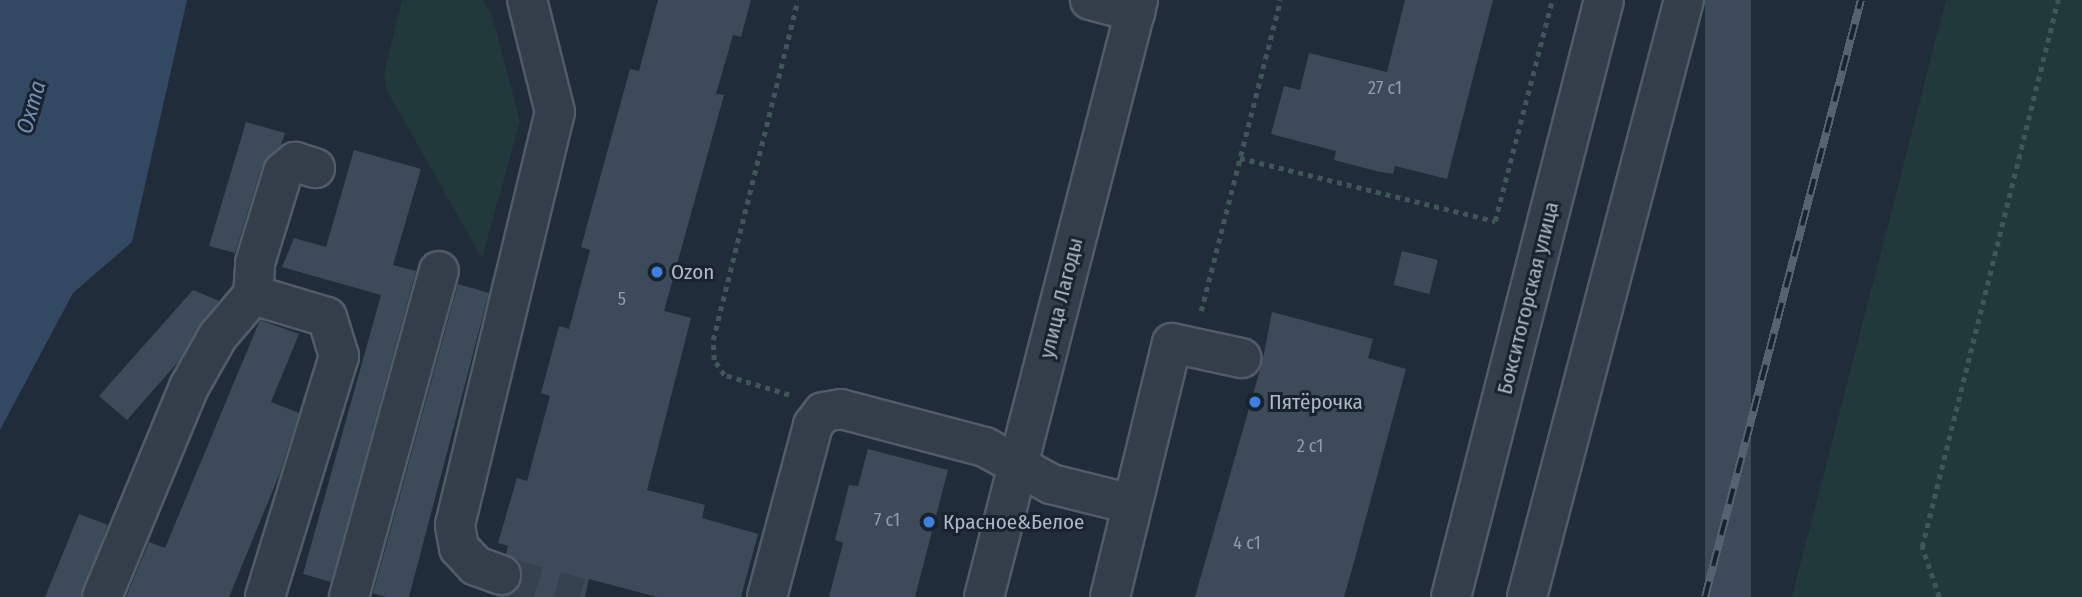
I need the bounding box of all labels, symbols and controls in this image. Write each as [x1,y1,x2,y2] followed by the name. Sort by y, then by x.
[10,77,52,137] water label: Охта
[1368,77,1402,99] house number: 27 с1
[1492,199,1564,397] street label: Бокситогорская улица
[1034,235,1088,361] street label: улица Лагоды
[671,259,714,285] place label: Ozon
[649,264,665,280] marker: Ozon
[618,288,626,310] house number: 5
[1269,389,1363,415] place label: Пятёрочка
[1247,394,1263,410] marker: Пятёрочка
[1297,435,1323,457] house number: 2 с1
[874,509,900,531] house number: 7 с1
[943,509,1084,535] place label: Красное&Белое
[921,514,937,530] marker: Красное&Белое
[1233,532,1261,554] house number: 4 с1

